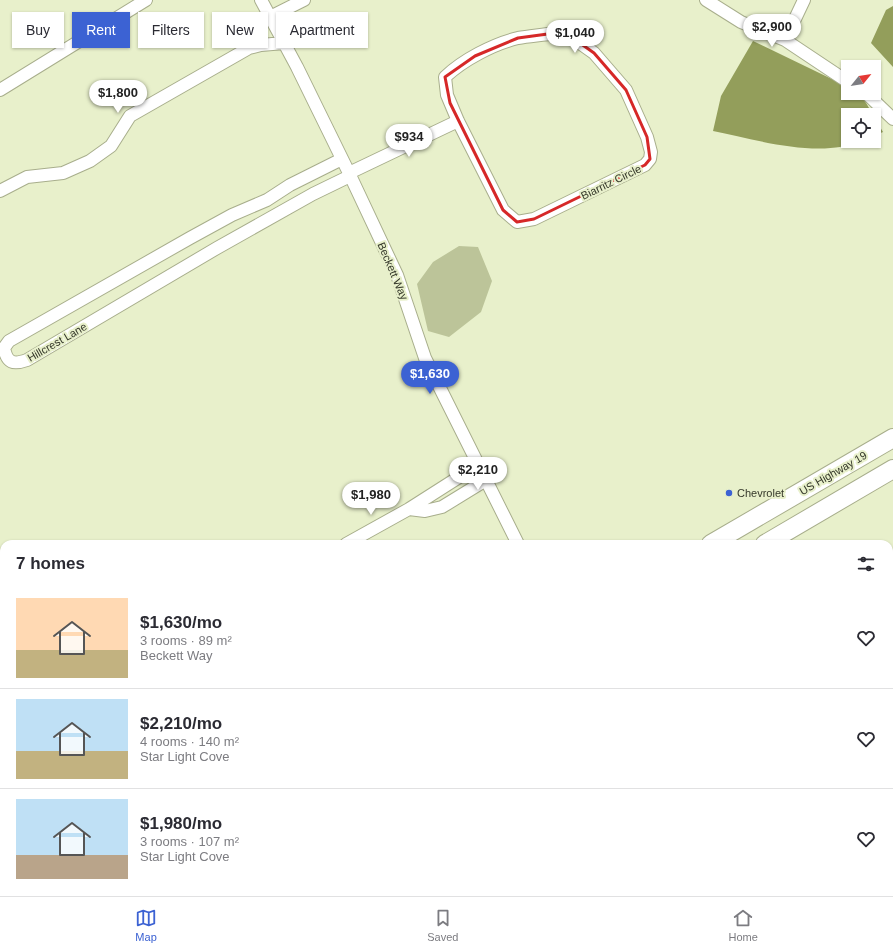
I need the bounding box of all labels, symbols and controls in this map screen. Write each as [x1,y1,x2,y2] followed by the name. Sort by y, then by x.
[12,12,64,48] chip: Buy
[72,12,130,48] chip: Rent
[138,12,204,48] chip: Filters
[212,12,268,48] chip: New
[276,12,368,48] chip: Apartment
[739,14,805,48] pin: $2,900
[752,19,792,34] text: $2,900
[542,20,608,54] pin: $1,040
[555,25,595,40] text: $1,040
[841,60,881,100] north arrow
[841,60,881,148] map controls
[85,80,151,114] pin: $1,800
[98,85,138,100] text: $1,800
[841,108,881,148] button: locate
[385,124,433,158] pin: $934
[395,129,423,144] text: $934
[579,162,643,202] street label: Biarritz Circle
[375,240,411,302] street label: Beckett Way
[25,320,89,364] street label: Hillcrest Lane
[397,361,463,395] pin: $1,630
[410,366,450,381] text: $1,630
[797,449,869,497] street label: US Highway 19
[445,457,511,491] pin: $2,210
[458,462,498,477] text: $2,210
[338,482,404,516] pin: $1,980
[351,487,391,502] text: $1,980
[737,487,784,499] place label: Chevrolet
[724,488,734,498] marker: Chevrolet
[855,553,877,575] icon: filters
[16,554,85,573] text: 7 homes
[140,613,222,632] text: $1,630/mo
[48,614,96,662] icon: home
[855,627,877,649] icon: heart
[140,633,232,648] text: 3 rooms · 89 m²
[140,648,212,663] text: Beckett Way
[140,714,222,733] text: $2,210/mo
[48,715,96,763] icon: home
[855,728,877,750] icon: heart
[140,734,239,749] text: 4 rooms · 140 m²
[140,749,230,764] text: Star Light Cove
[140,814,222,833] text: $1,980/mo
[48,815,96,863] icon: home
[855,828,877,850] icon: heart
[140,834,239,849] text: 3 rooms · 107 m²
[140,849,230,864] text: Star Light Cove
[135,907,157,943] tab: Map
[427,907,458,943] tab: Saved
[729,907,758,943] tab: Home

